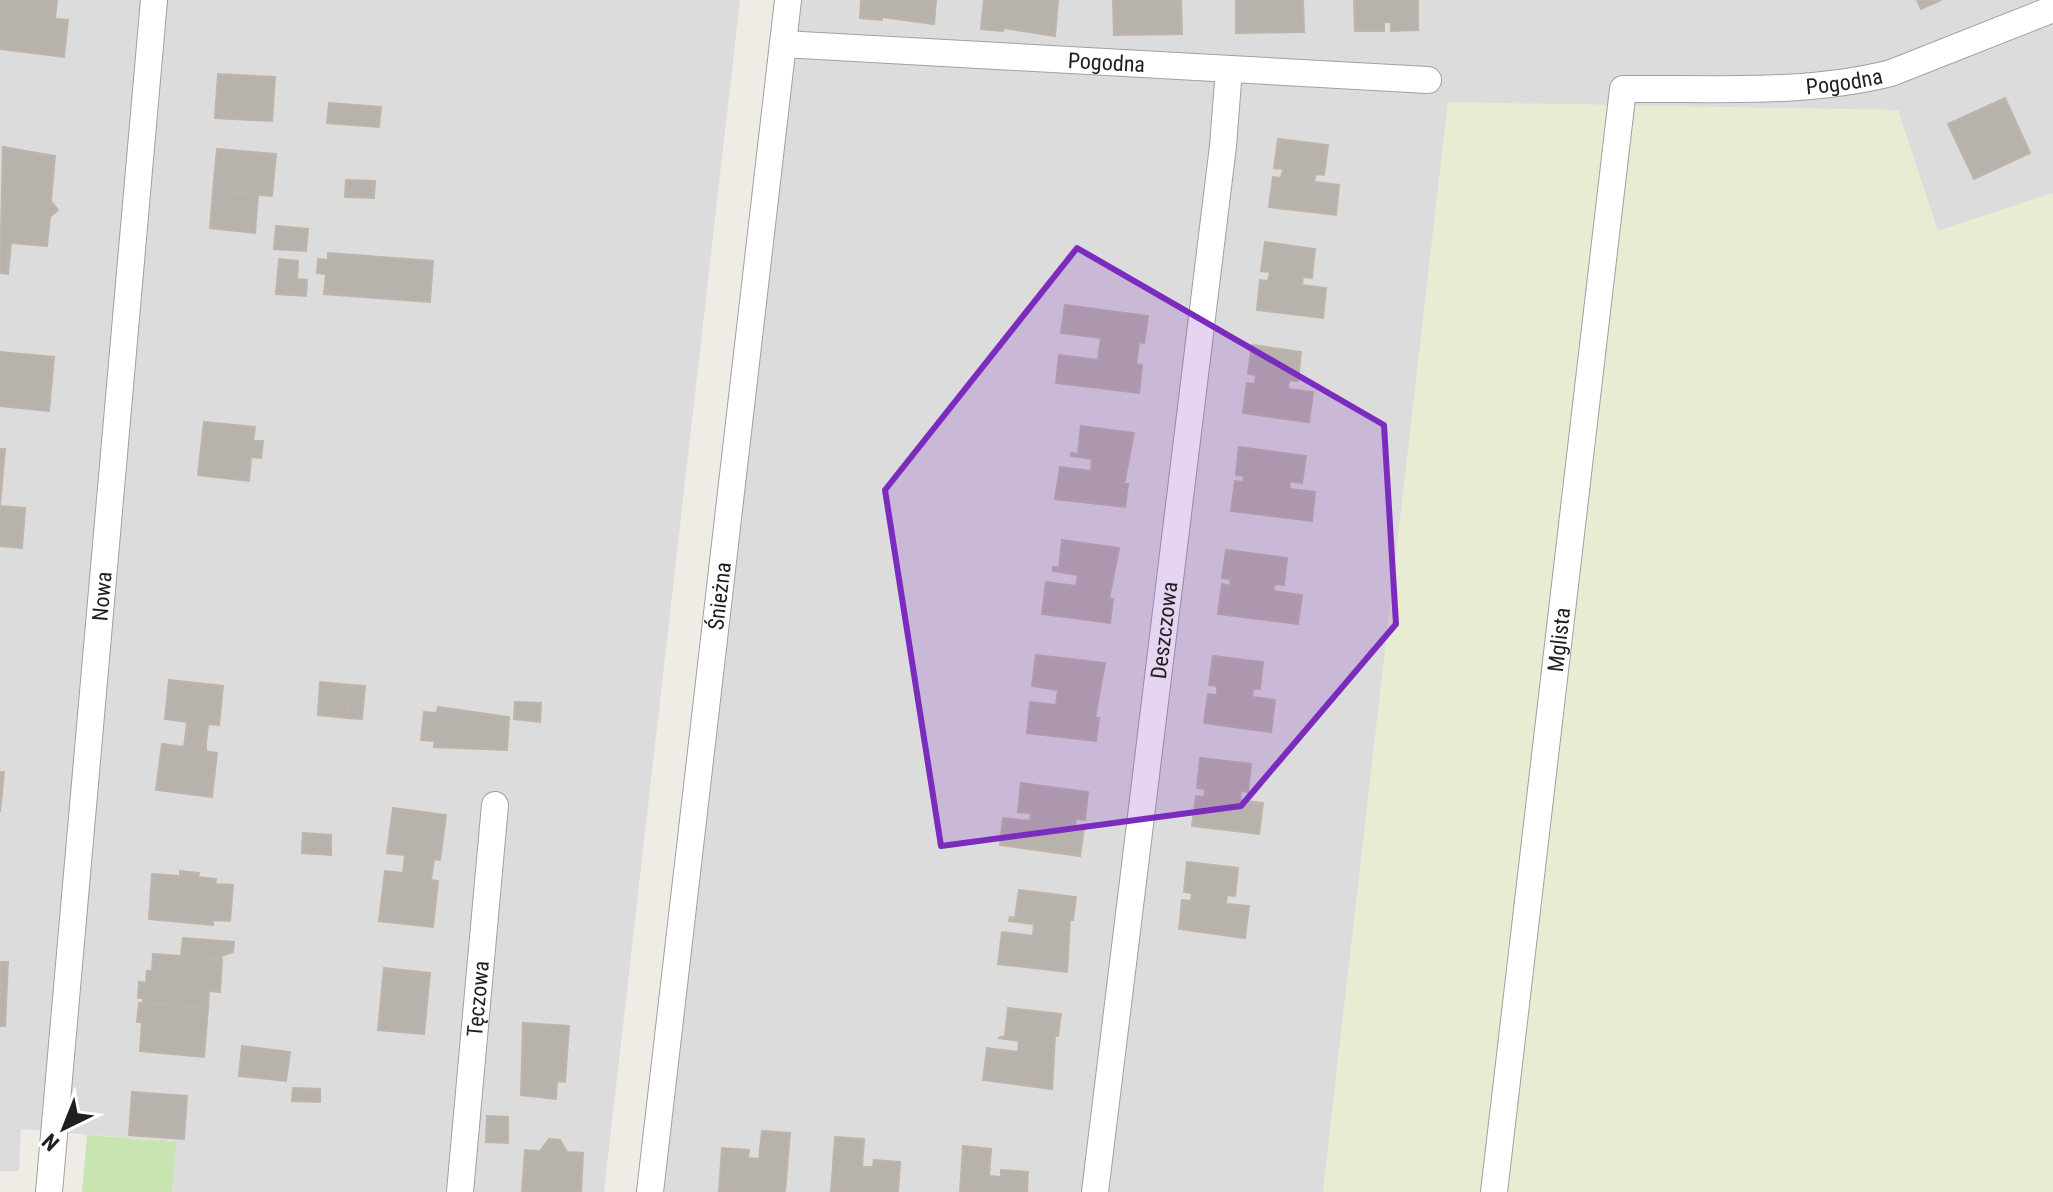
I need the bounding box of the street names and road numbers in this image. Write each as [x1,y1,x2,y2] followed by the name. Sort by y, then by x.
[1067,48,1146,77] street label: Pogodna
[1805,63,1885,99] street label: Pogodna
[703,561,736,631] street label: Śnieżna
[87,571,117,622] street label: Nowa
[1146,580,1183,680] street label: Deszczowa
[1543,606,1575,673] street label: Mglista
[462,960,494,1038] street label: Tęczowa

